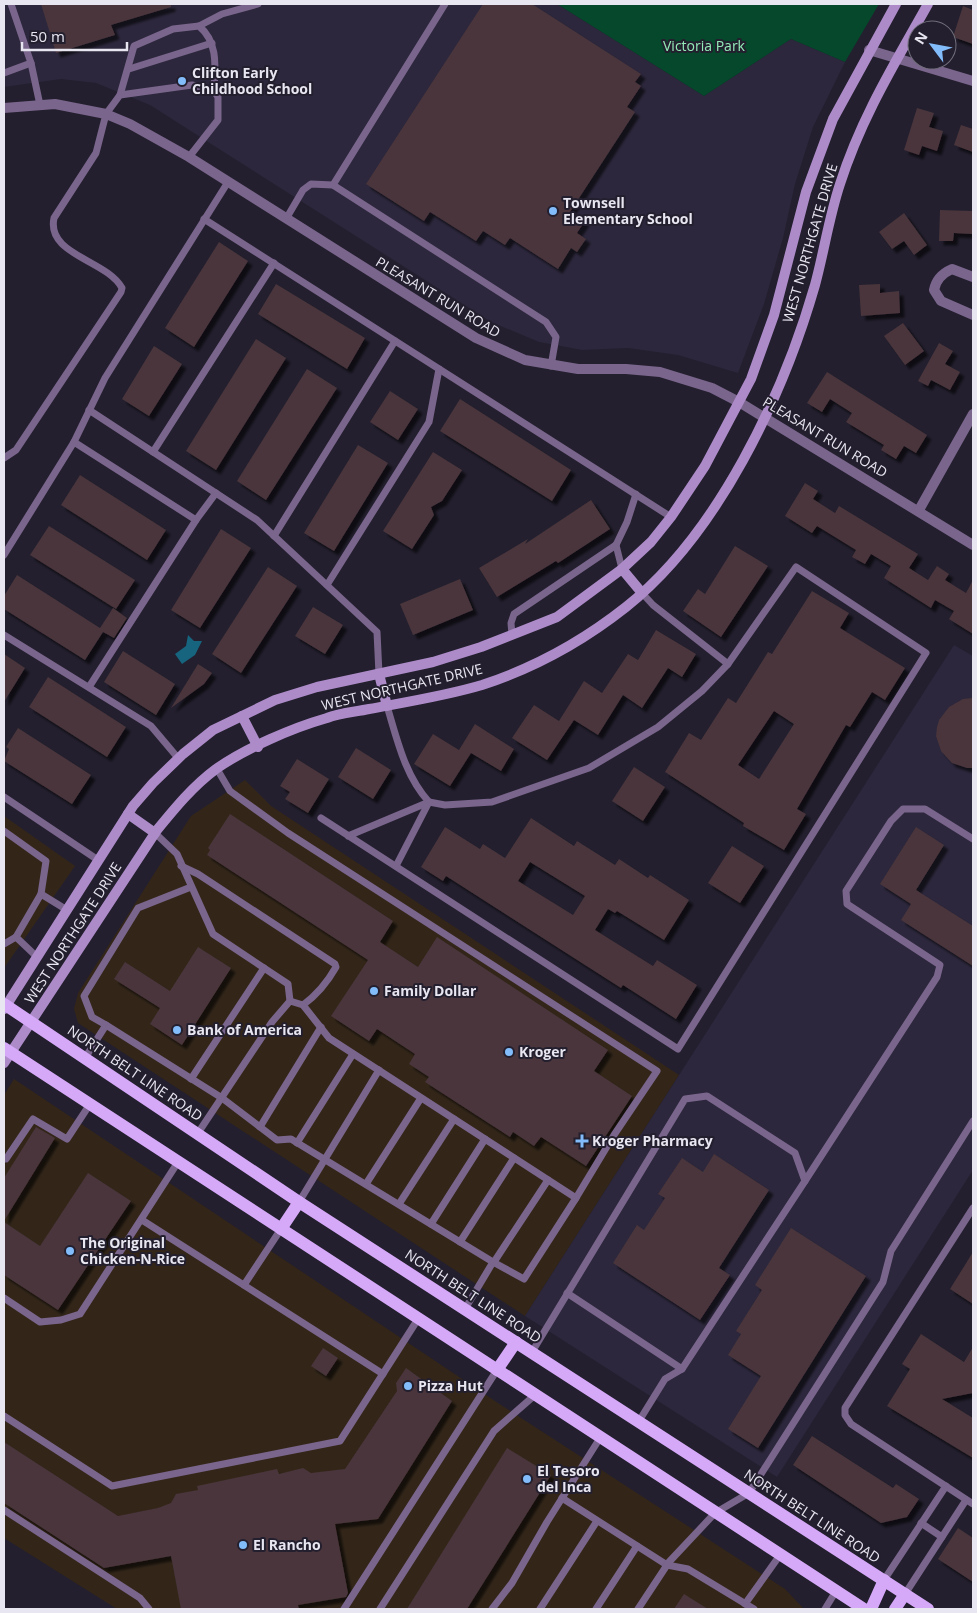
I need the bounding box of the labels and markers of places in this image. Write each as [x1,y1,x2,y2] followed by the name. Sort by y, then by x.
[192,63,312,98] place label: Clifton Early Childhood School
[176,75,188,87] marker: Clifton Early Childhood School
[563,193,693,228] place label: Townsell Elementary School
[547,205,559,217] marker: Townsell Elementary School
[384,981,477,1000] place label: Family Dollar
[368,985,380,997] marker: Family Dollar
[187,1020,302,1039] place label: Bank of America
[171,1024,183,1036] marker: Bank of America
[519,1042,567,1061] place label: Kroger
[503,1046,515,1058] marker: Kroger
[592,1131,713,1150] place label: Kroger Pharmacy
[576,1135,588,1147] marker: Kroger Pharmacy
[80,1233,185,1268] place label: The Original Chicken-N-Rice
[64,1245,76,1257] marker: The Original Chicken-N-Rice
[418,1376,483,1395] place label: Pizza Hut
[402,1380,414,1392] marker: Pizza Hut
[537,1461,600,1496] place label: El Tesoro del Inca
[521,1473,533,1485] marker: El Tesoro del Inca
[253,1535,321,1554] place label: El Rancho
[237,1539,249,1551] marker: El Rancho

